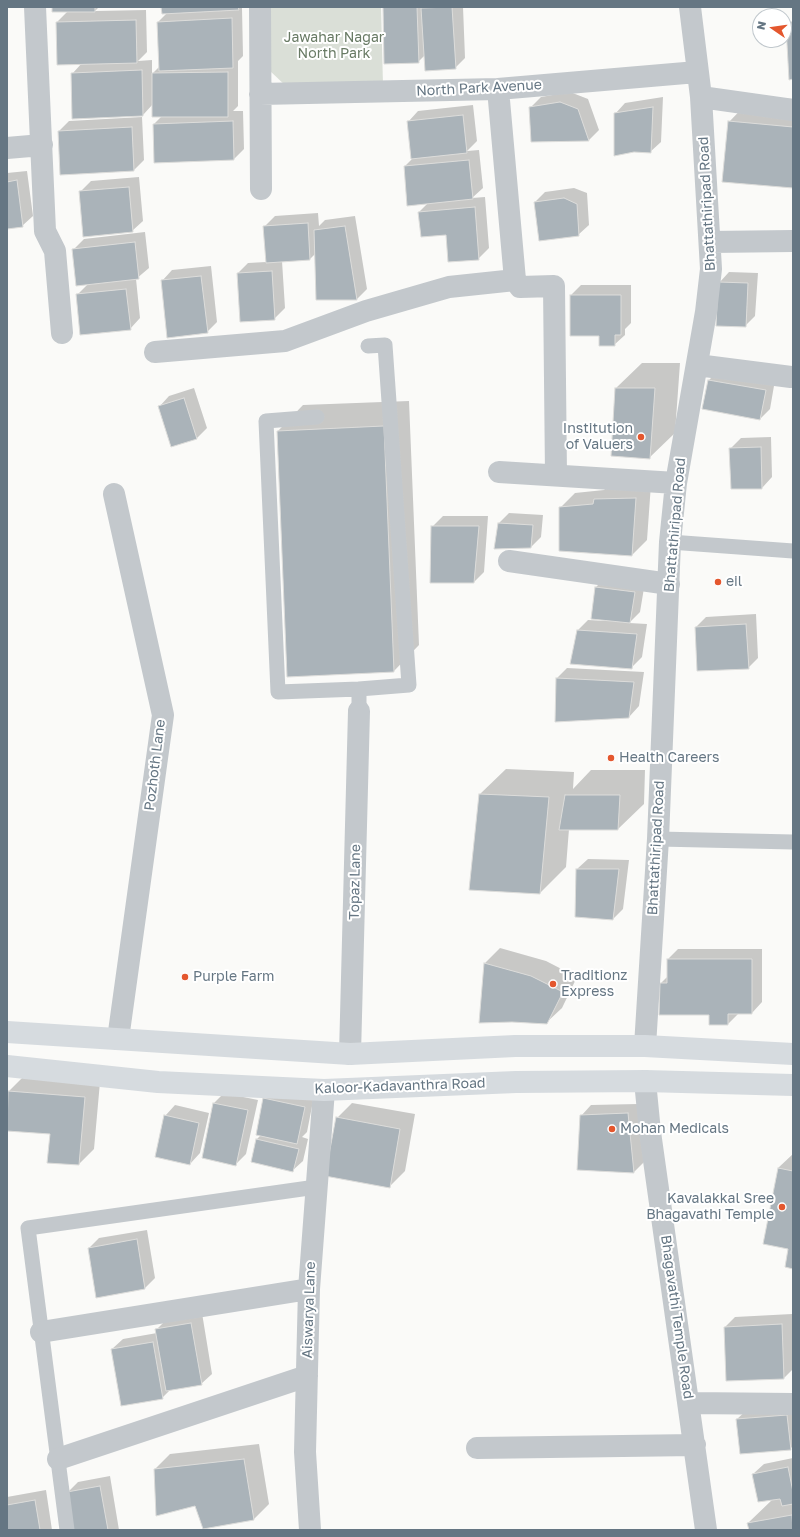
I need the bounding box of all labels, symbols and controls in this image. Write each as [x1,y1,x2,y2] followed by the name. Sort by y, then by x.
[752,8,792,48] north arrow
[754,20,768,31] text: N
[284,30,384,62] park label: Jawahar Nagar North Park
[416,76,542,100] street label: North Park Avenue
[695,136,719,272] street label: Bhattathiripad Road
[563,421,633,454] place label: Institution of Valuers
[636,432,646,442] marker: Institution of Valuers
[661,457,689,593] street label: Bhattathiripad Road
[726,574,742,590] place label: eil
[713,577,723,587] marker: eil
[141,718,169,812] street label: Pozhoth Lane
[619,750,719,766] place label: Health Careers
[606,753,616,763] marker: Health Careers
[644,780,668,916] street label: Bhattathiripad Road
[346,844,364,920] street label: Topaz Lane
[561,968,628,1000] place label: Traditionz Express
[193,969,274,985] place label: Purple Farm
[180,972,190,982] marker: Purple Farm
[548,979,558,989] marker: Traditionz Express
[314,1075,486,1097] street label: Kaloor-Kadavanthra Road
[620,1121,729,1137] place label: Mohan Medicals
[607,1124,617,1134] marker: Mohan Medicals
[646,1191,774,1224] place label: Kavalakkal Sree Bhagavathi Temple
[777,1202,787,1212] marker: Kavalakkal Sree Bhagavathi Temple
[657,1234,697,1400] street label: Bhagavathi Temple Road
[299,1261,319,1359] street label: Aiswarya Lane

